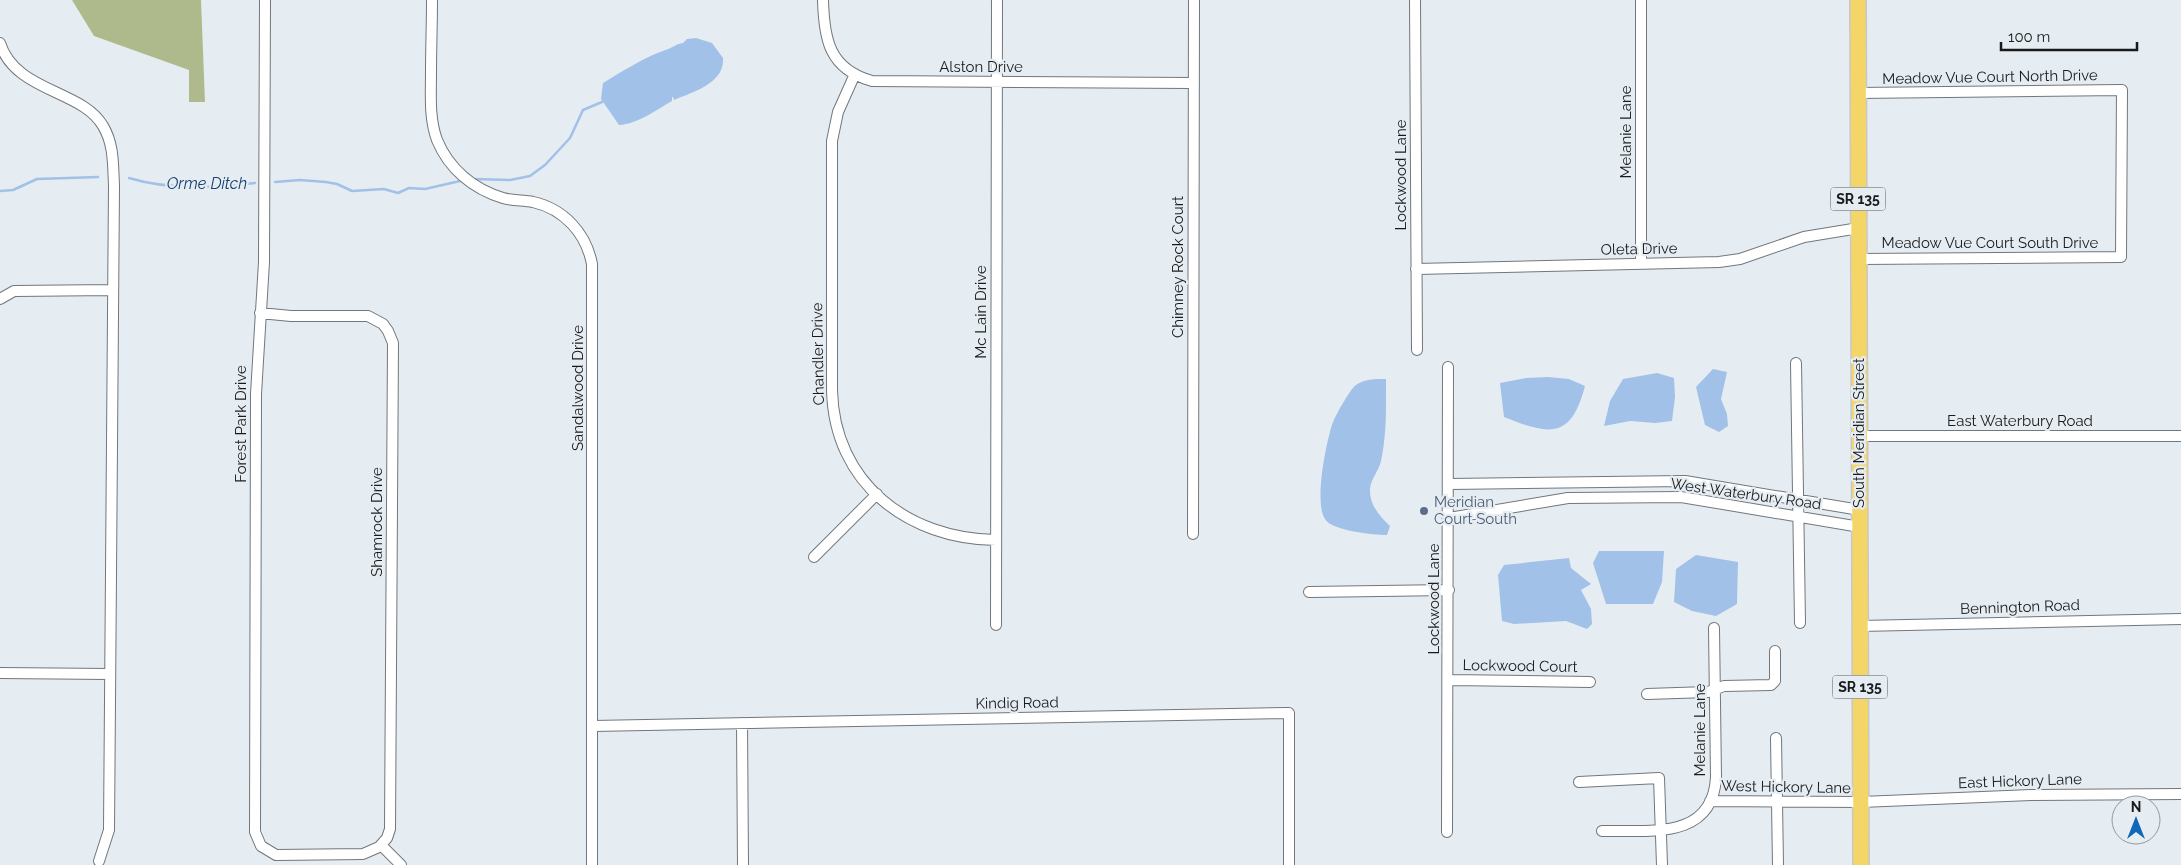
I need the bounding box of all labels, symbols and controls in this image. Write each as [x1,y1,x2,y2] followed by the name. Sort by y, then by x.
[2001,20,2137,52] scale bar
[2008,28,2050,46] text: 100 m
[939,58,1023,76] street label: Alston Drive
[1882,66,2098,88] street label: Meadow Vue Court North Drive
[1617,85,1635,179] street label: Melanie Lane
[1392,119,1410,231] street label: Lockwood Lane
[167,174,247,193] water label: Orme Ditch
[1830,188,1886,210] road number: SR 135
[1169,196,1187,338] street label: Chimney Rock Court
[1882,234,2099,252] street label: Meadow Vue Court South Drive
[1600,239,1678,259] street label: Oleta Drive
[972,265,990,359] street label: Mc Lain Drive
[808,302,828,406] street label: Chandler Drive
[569,325,587,451] street label: Sandalwood Drive
[1850,358,1868,508] street label: South Meridian Street
[232,365,250,483] street label: Forest Park Drive
[1947,412,2093,430] street label: East Waterbury Road
[368,467,386,577] street label: Shamrock Drive
[1669,475,1823,513] street label: West Waterbury Road
[1434,493,1517,528] place label: Meridian Court South
[1418,505,1430,517] marker: Meridian Court South
[1425,543,1443,655] street label: Lockwood Lane
[1960,596,2080,618] street label: Bennington Road
[1462,656,1578,676] street label: Lockwood Court
[1832,676,1888,699] road number: SR 135
[1691,683,1709,777] street label: Melanie Lane
[975,693,1059,713] street label: Kindig Road
[1958,770,2082,792] street label: East Hickory Lane
[1721,777,1851,797] street label: West Hickory Lane
[2111,795,2161,845] north arrow
[2131,799,2141,815] text: N

